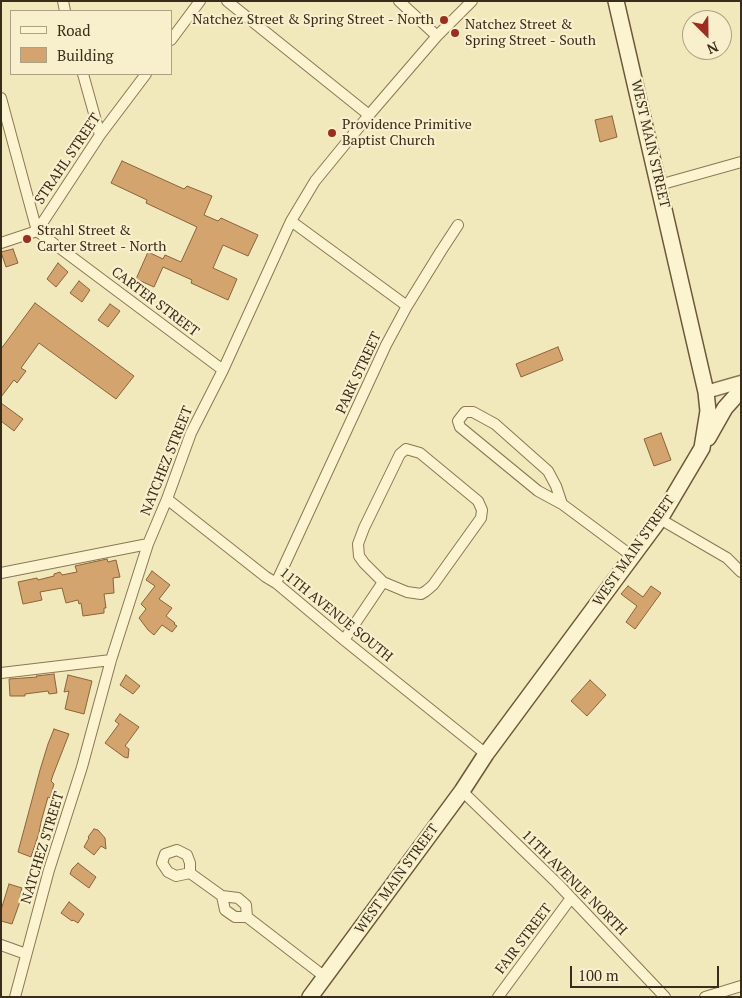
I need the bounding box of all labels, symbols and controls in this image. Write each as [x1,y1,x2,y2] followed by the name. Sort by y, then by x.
[10,10,172,75] legend
[682,10,732,60] north arrow
[192,12,434,28] place label: Natchez Street & Spring Street - North
[438,14,450,26] marker: Natchez Street & Spring Street - North
[465,17,596,49] place label: Natchez Street & Spring Street - South
[57,20,90,40] text: Road
[449,27,461,39] marker: Natchez Street & Spring Street - South
[704,38,721,59] text: N
[57,45,114,65] text: Building
[627,78,673,210] street label: WEST MAIN STREET
[31,110,105,208] street label: STRAHL STREET
[342,117,472,150] place label: Providence Primitive Baptist Church
[326,127,338,139] marker: Providence Primitive Baptist Church
[37,223,166,256] place label: Strahl Street & Carter Street - North
[21,233,33,245] marker: Strahl Street & Carter Street - North
[108,263,202,341] street label: CARTER STREET
[333,329,385,417] street label: PARK STREET
[137,404,197,518] street label: NATCHEZ STREET
[590,492,678,610] street label: WEST MAIN STREET
[276,564,396,666] street label: 11TH AVENUE SOUTH
[18,790,68,906] street label: NATCHEZ STREET
[352,821,442,937] street label: WEST MAIN STREET
[518,827,630,939] street label: 11TH AVENUE NORTH
[492,901,556,977] street label: FAIR STREET
[572,956,721,988] scale bar
[578,965,619,985] text: 100 m

